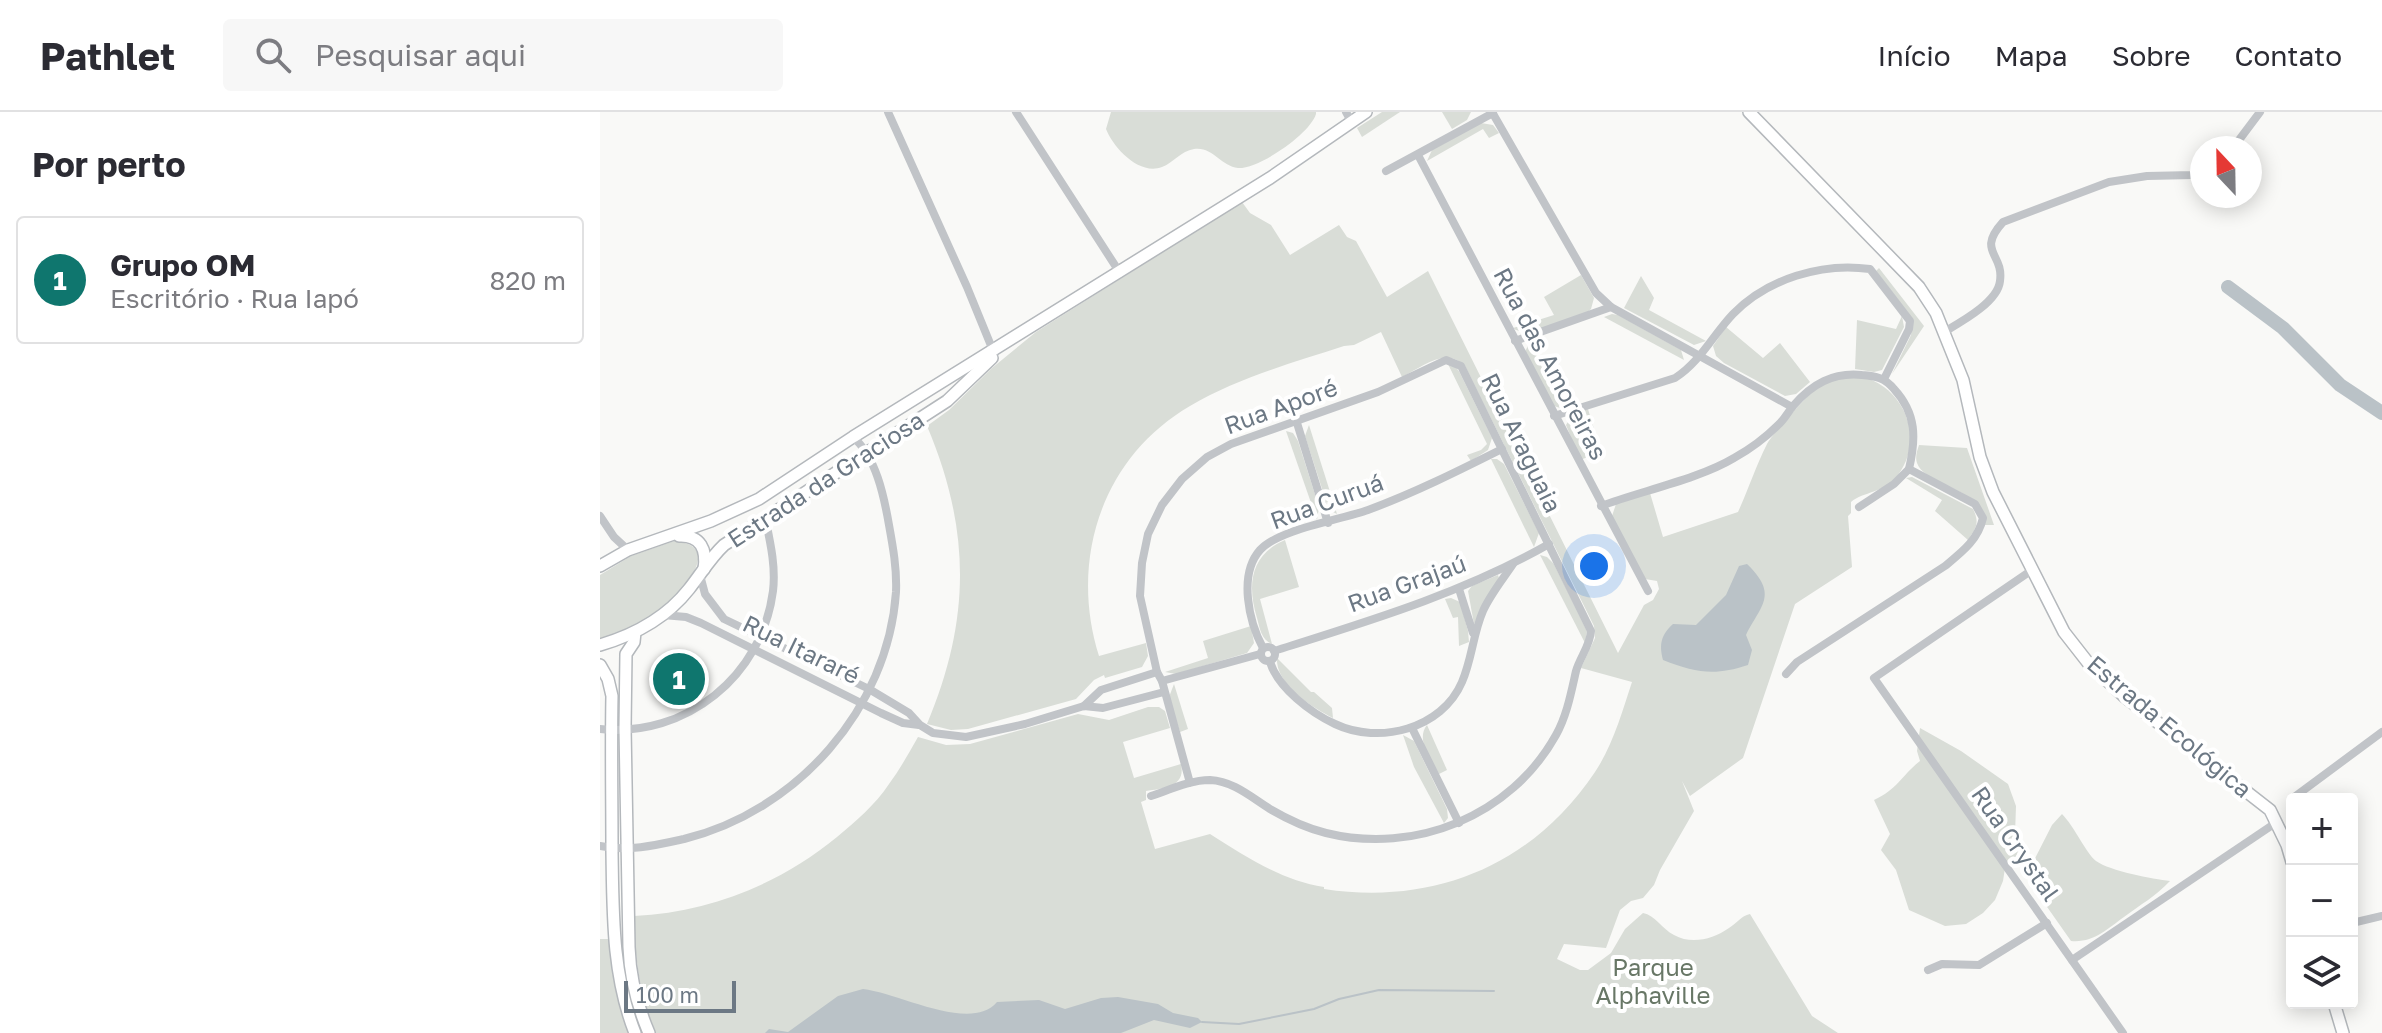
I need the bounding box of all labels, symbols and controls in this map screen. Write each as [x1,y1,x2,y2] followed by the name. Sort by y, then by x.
[223,19,783,91] search box
[40,33,175,78] text: Pathlet
[251,33,295,77] icon: search
[315,37,526,73] text: Pesquisar aqui
[1878,39,1951,72] text: Início
[1995,39,2068,72] text: Mapa
[2112,39,2190,72] text: Sobre
[2234,39,2342,72] text: Contato
[2190,136,2262,208] north arrow
[32,144,186,184] text: Por perto
[110,247,255,283] text: Grupo OM
[1488,262,1614,464] street label: Rua das Amoreiras
[53,265,67,296] text: 1
[489,265,566,296] text: 820 m
[110,283,359,314] text: Escritório · Rua Iapó
[1476,368,1569,517] street label: Rua Araguaia
[1220,372,1341,439] street label: Rua Aporé
[722,404,929,553] street label: Estrada da Graciosa
[1266,467,1387,534] street label: Rua Curuá
[1574,546,1614,586] your location
[1343,548,1470,617] street label: Rua Grajaú
[739,608,865,689] street label: Rua Itararé
[653,649,705,709] pin: 1
[2082,649,2258,803] street label: Estrada Ecológica
[1966,780,2066,906] street label: Rua Crystal
[2286,793,2358,1009] map controls
[2286,793,2358,865] button: +
[2286,865,2358,937] button: −
[2286,937,2358,1009] button: layers
[1596,952,1710,1009] park label: Parque Alphaville
[624,977,736,1013] scale bar
[636,981,699,1008] text: 100 m

